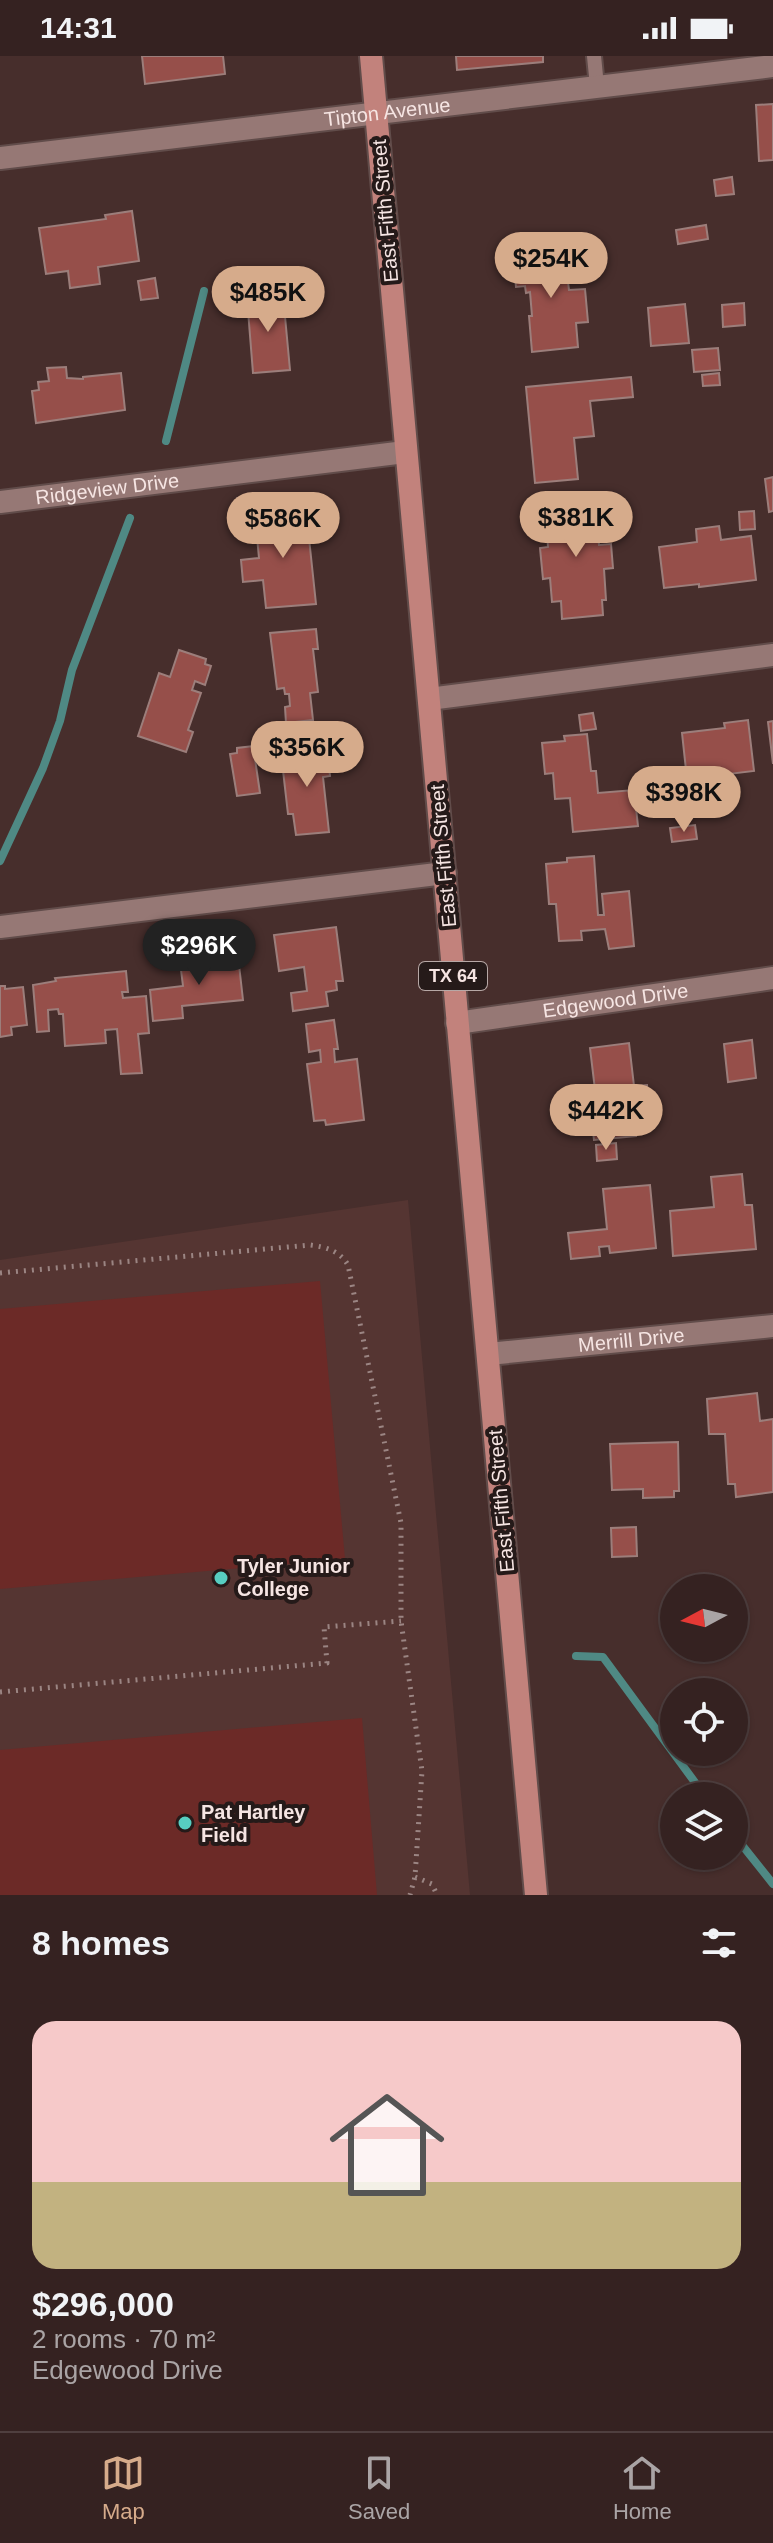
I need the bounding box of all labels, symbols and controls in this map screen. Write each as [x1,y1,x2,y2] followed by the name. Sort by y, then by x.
[40,11,117,44] text: 14:31
[323,93,452,130] street label: Tipton Avenue
[368,138,402,283] street label: East Fifth Street
[495,232,607,300] pin: $254K
[513,243,589,273] text: $254K
[212,266,324,334] pin: $485K
[230,277,306,307] text: $485K
[34,469,180,509] street label: Ridgeview Drive
[520,491,632,559] pin: $381K
[227,492,339,560] pin: $586K
[538,502,614,532] text: $381K
[245,503,321,533] text: $586K
[251,721,363,789] pin: $356K
[269,732,345,762] text: $356K
[628,766,740,834] pin: $398K
[646,777,722,807] text: $398K
[426,783,460,928] street label: East Fifth Street
[143,919,255,987] pin: $296K
[161,930,237,960] text: $296K
[419,962,487,990] road number: TX 64
[541,979,690,1022] street label: Edgewood Drive
[550,1084,662,1152] pin: $442K
[568,1095,644,1125] text: $442K
[577,1324,686,1356] street label: Merrill Drive
[484,1428,518,1573] street label: East Fifth Street
[237,1555,350,1600] place label: Tyler Junior College
[212,1569,230,1587] marker: Tyler Junior College
[660,1574,748,1662] north arrow
[660,1574,748,1870] map controls
[660,1678,748,1766] button: locate
[660,1782,748,1870] button: layers
[201,1801,306,1846] place label: Pat Hartley Field
[176,1814,194,1832] marker: Pat Hartley Field
[697,1921,741,1965] icon: filters
[32,1924,170,1962] text: 8 homes
[315,2073,459,2217] icon: home
[32,2285,174,2323] text: $296,000
[32,2324,216,2354] text: 2 rooms · 70 m²
[32,2355,223,2385] text: Edgewood Drive
[101,2451,145,2525] tab: Map
[348,2451,410,2525] tab: Saved
[613,2451,672,2525] tab: Home

